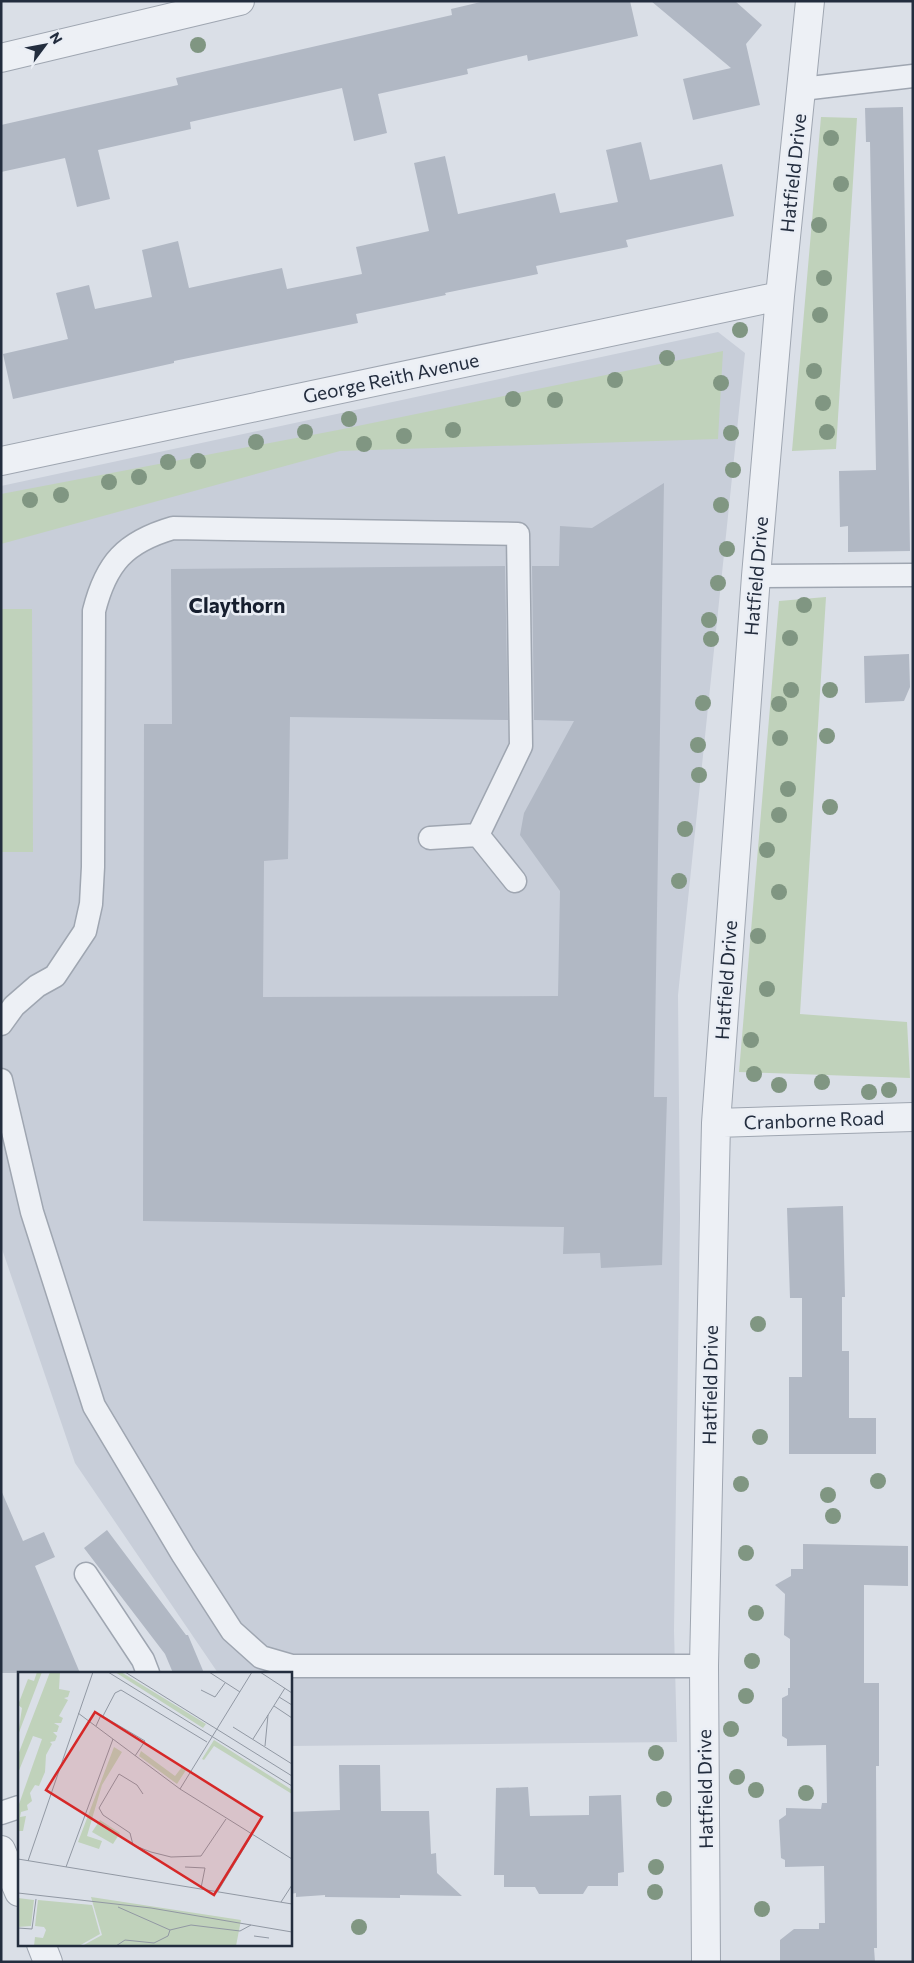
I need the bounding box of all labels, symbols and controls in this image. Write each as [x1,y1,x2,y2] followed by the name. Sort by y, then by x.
[20,20,70,70] north arrow
[46,29,66,47] text: N
[775,112,810,234] street label: Hatfield Drive
[301,348,481,407] street label: George Reith Avenue
[739,515,772,637] street label: Hatfield Drive
[189,592,285,617] district label: Claythorn
[710,919,741,1040] street label: Hatfield Drive
[743,1106,885,1133] street label: Cranborne Road
[697,1325,722,1445] street label: Hatfield Drive
[18,1672,291,1946] inset map
[692,1729,717,1849] street label: Hatfield Drive

